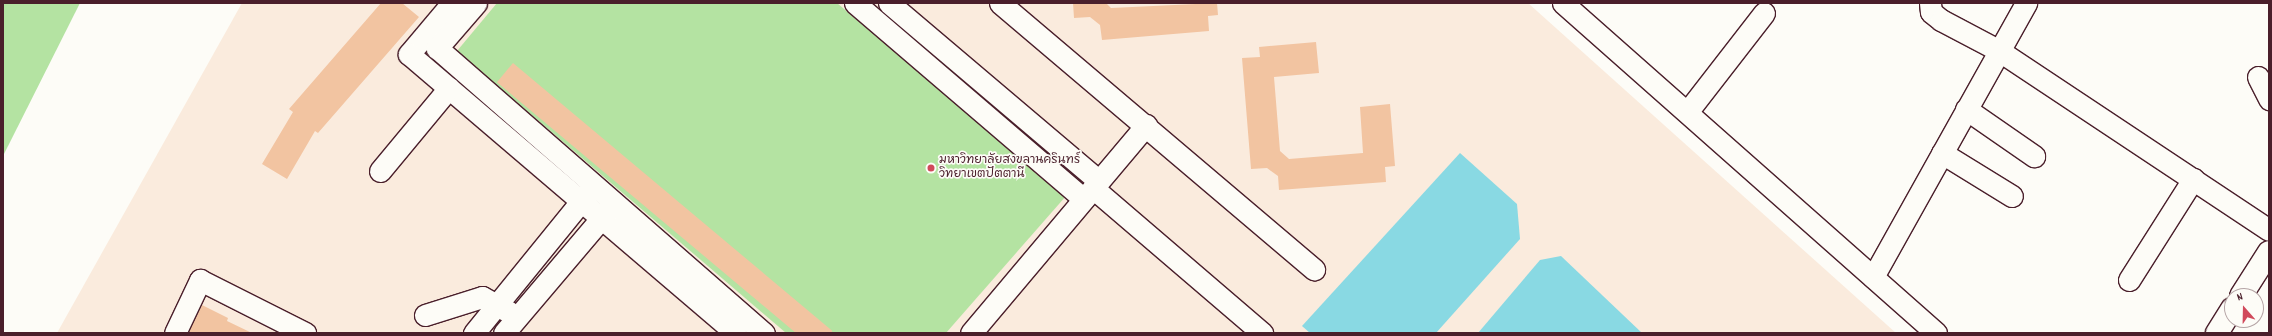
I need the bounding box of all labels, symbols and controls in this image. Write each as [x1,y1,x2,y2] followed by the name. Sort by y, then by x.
[939,154,1080,182] place label: มหาวิทยาลัยสงขลานครินทร์ วิทยาเขตปัตตานี
[926,163,936,173] marker: มหาวิทยาลัยสงขลานครินทร์ วิทยาเขตปัตตานี
[2224,288,2264,328] north arrow
[2235,289,2246,306] text: N

